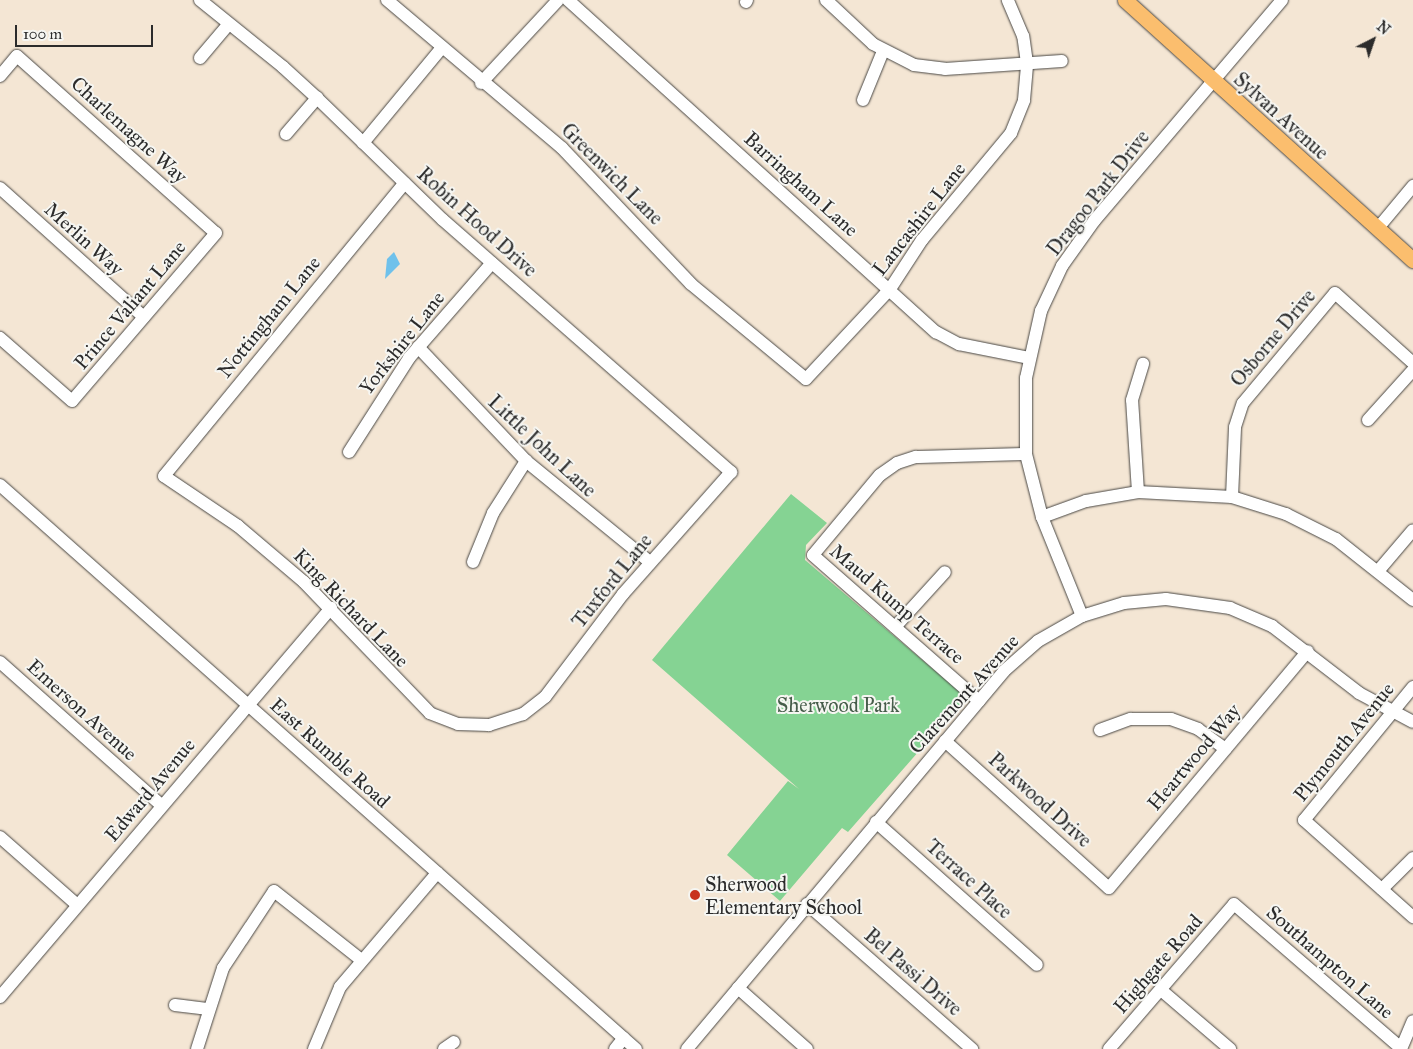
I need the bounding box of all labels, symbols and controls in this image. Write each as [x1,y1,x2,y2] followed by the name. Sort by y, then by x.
[18,15,155,47] scale bar
[1348,15,1398,65] north arrow
[1373,18,1393,39] text: N
[23,25,62,43] text: 100 m
[1229,67,1333,165] street label: Sylvan Avenue
[66,72,192,188] street label: Charlemagne Way
[556,118,668,230] street label: Greenwich Lane
[739,126,863,242] street label: Barringham Lane
[1042,126,1154,260] street label: Dragoo Park Drive
[867,158,971,280] street label: Lancashire Lane
[412,162,542,282] street label: Robin Hood Drive
[40,197,128,281] street label: Merlin Way
[69,236,191,374] street label: Prince Valiant Lane
[213,251,325,383] street label: Nottingham Lane
[1225,284,1321,392] street label: Osborne Drive
[354,287,450,399] street label: Yorkshire Lane
[483,390,601,502] street label: Little John Lane
[567,529,657,633] street label: Tuxford Lane
[825,539,969,669] street label: Maud Kump Terrace
[288,544,414,672] street label: King Richard Lane
[904,629,1024,759] street label: Claremont Avenue
[22,654,142,766] street label: Emerson Avenue
[1289,678,1399,806] street label: Plymouth Avenue
[265,693,395,813] street label: East Rumble Road
[777,693,899,717] park label: Sherwood Park
[1142,699,1246,815] street label: Heartwood Way
[100,733,200,847] street label: Edward Avenue
[984,748,1096,852] street label: Parkwood Drive
[921,834,1017,924] street label: Terrace Place
[705,872,862,919] place label: Sherwood Elementary School
[689,889,701,901] marker: Sherwood Elementary School
[1261,900,1399,1024] street label: Southampton Lane
[1108,910,1208,1018] street label: Highgate Road
[859,923,967,1021] street label: Bel Passi Drive

